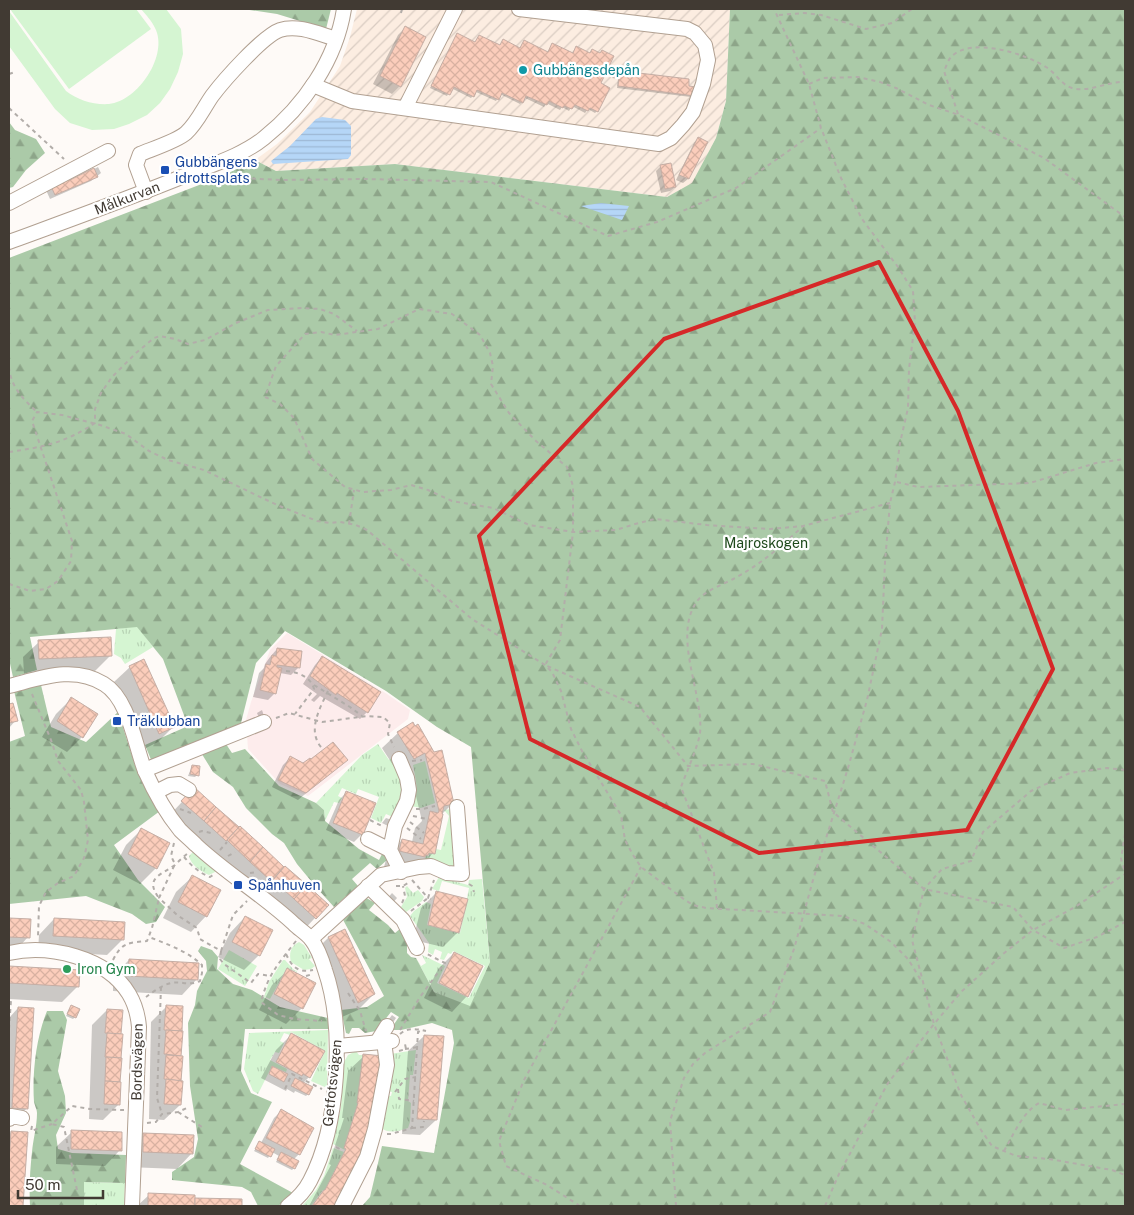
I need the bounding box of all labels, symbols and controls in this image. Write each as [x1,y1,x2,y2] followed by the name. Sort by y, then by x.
[533,62,640,78] place label: Gubbängsdepån
[517,64,529,76] marker: Gubbängsdepån
[175,154,257,186] place label: Gubbängens idrottsplats
[159,164,171,176] marker: Gubbängens idrottsplats
[92,178,162,218] street label: Målkurvan
[724,535,808,551] park label: Majroskogen
[127,713,200,729] place label: Träklubban
[111,715,123,727] marker: Träklubban
[248,877,321,893] place label: Spånhuven
[232,879,244,891] marker: Spånhuven
[77,961,136,977] place label: Iron Gym
[61,963,73,975] marker: Iron Gym
[128,1023,146,1101] street label: Bordsvägen
[319,1039,345,1127] street label: Getfotsvägen
[18,1168,102,1200] scale bar
[25,1176,60,1193] text: 50 m

